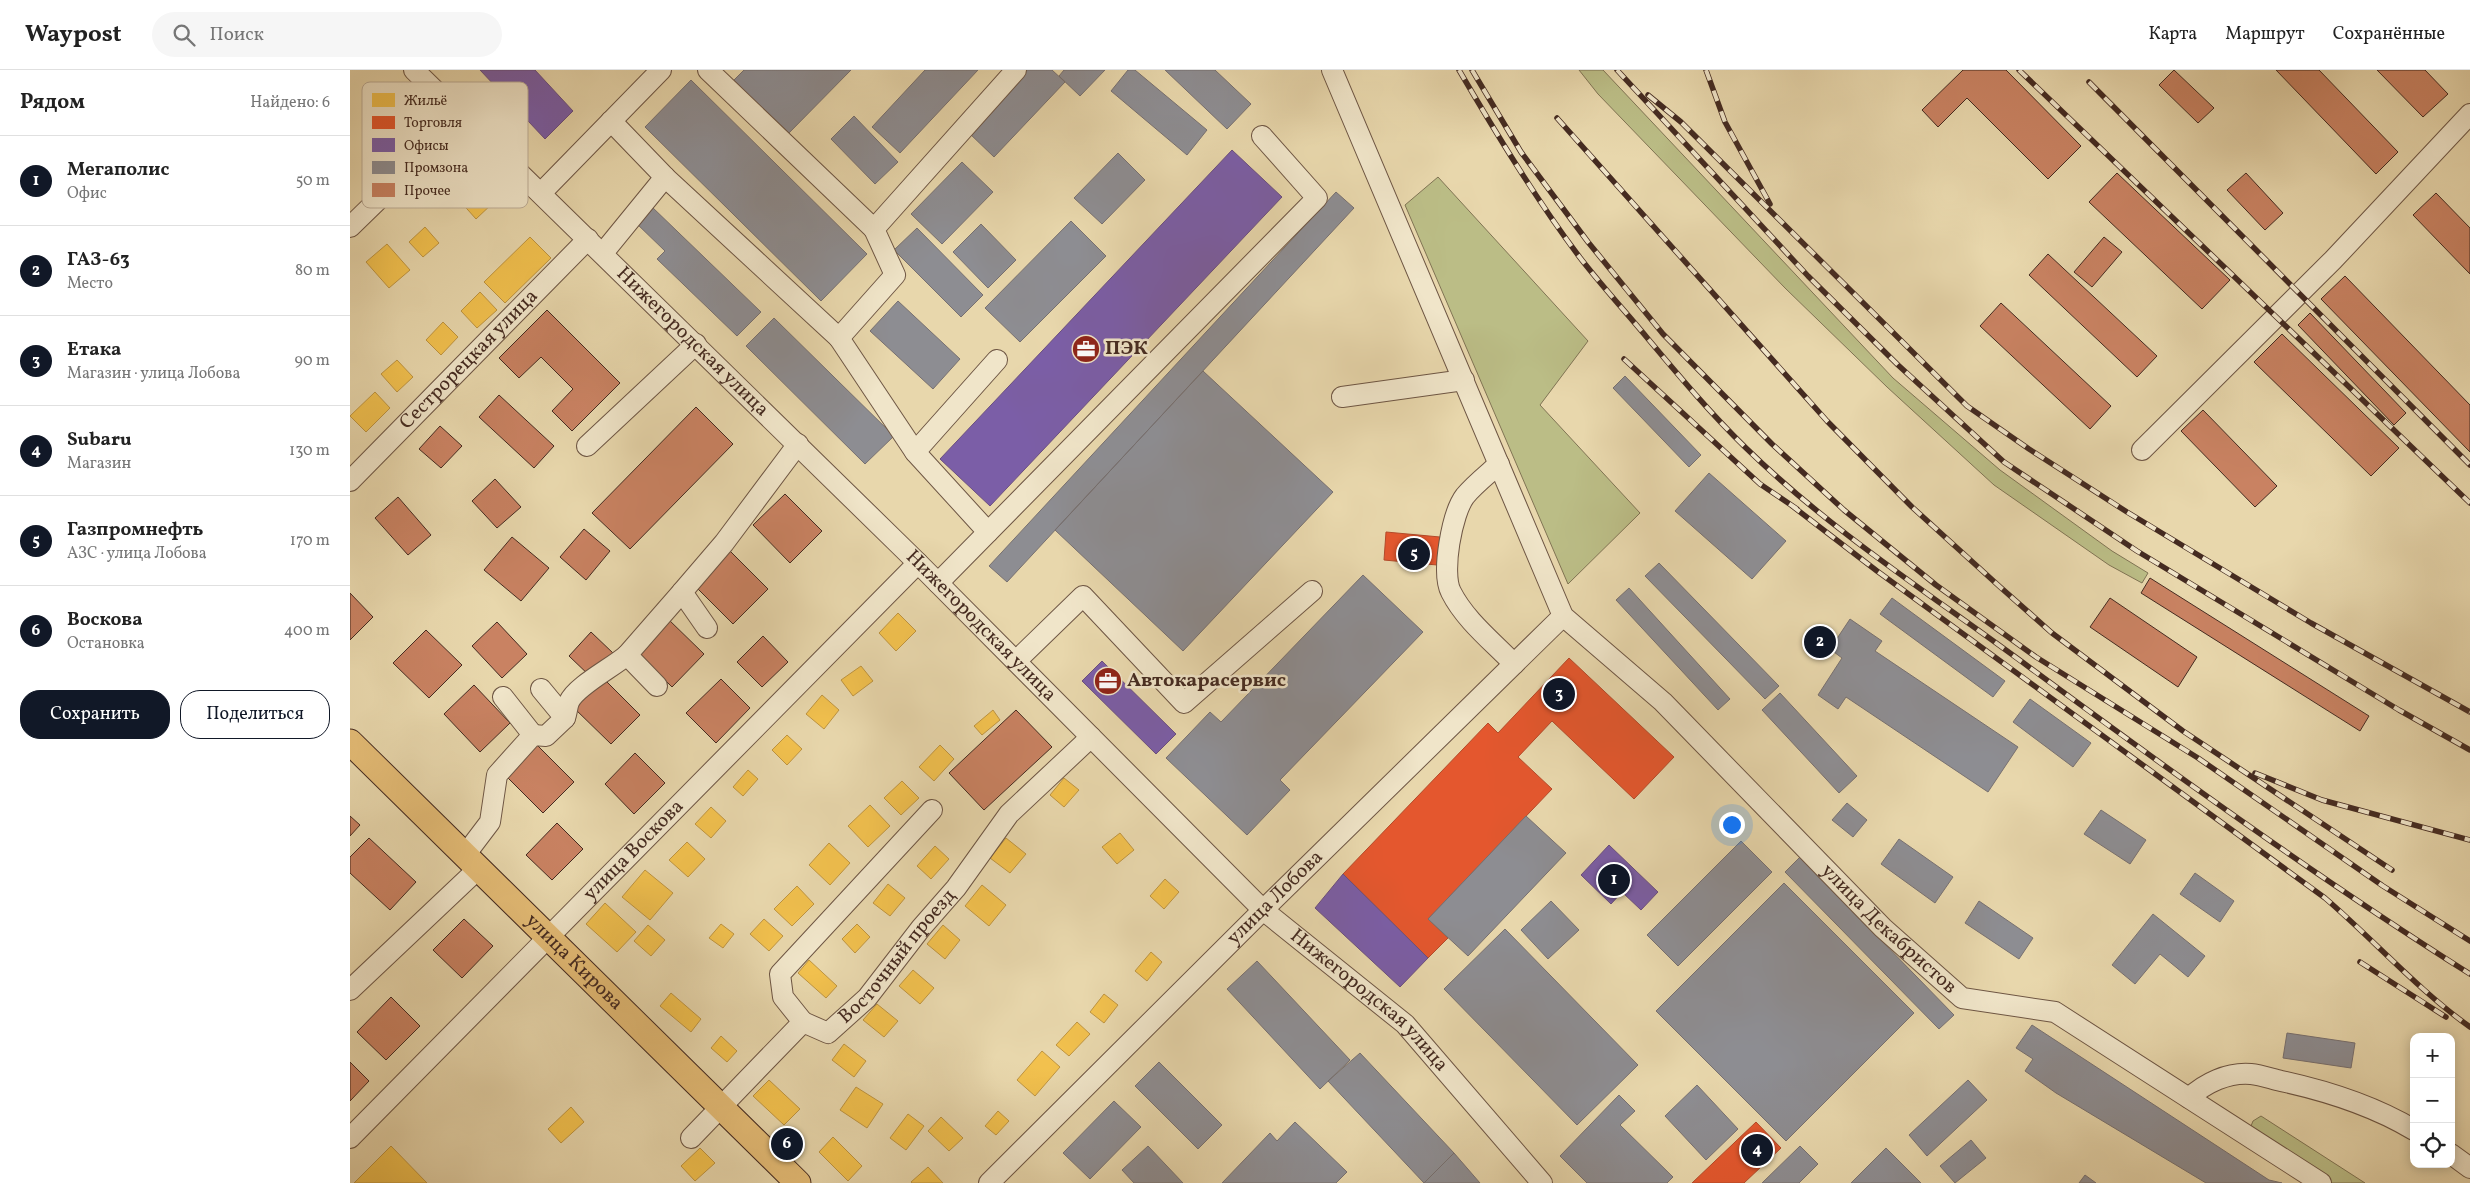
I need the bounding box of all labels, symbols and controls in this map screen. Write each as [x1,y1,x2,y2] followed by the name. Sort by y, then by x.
[152,12,502,57] search box
[25,18,122,52] text: Waypost
[170,21,198,49] icon: search
[210,22,264,48] text: Поиск
[2148,22,2197,47] text: Карта
[2225,22,2305,47] text: Маршрут
[2333,22,2445,47] text: Сохранённые
[362,82,528,208] legend
[20,88,85,117] text: Рядом
[250,92,330,114] text: Найдено: 6
[404,92,448,111] text: Жильё
[404,114,462,133] text: Торговля
[404,137,449,156] text: Офисы
[67,157,169,183] text: Мегаполис
[404,159,468,178] text: Промзона
[33,170,39,192] text: 1
[296,170,330,192] text: 50 m
[404,182,451,201] text: Прочее
[67,183,107,205] text: Офис
[67,247,130,273] text: ГАЗ-63
[32,260,40,282] text: 2
[295,260,330,282] text: 80 m
[609,261,775,423] street label: Нижегородская улица
[67,273,113,295] text: Место
[394,283,545,436] street label: Сестрорецкая улица
[1071,334,1101,364] office icon: ПЭК
[1105,335,1148,363] place label: ПЭК
[67,337,121,363] text: Етака
[32,350,40,372] text: 3
[294,350,330,372] text: 90 m
[67,363,240,385] text: Магазин · улица Лобова
[67,427,132,453] text: Subaru
[31,440,41,462] text: 4
[289,440,330,462] text: 130 m
[67,453,131,475] text: Магазин
[67,517,204,543] text: Газпромнефть
[32,530,40,552] text: 5
[290,530,330,552] text: 170 m
[1398,535,1430,573] pin: 5
[67,543,207,565] text: АЗС · улица Лобова
[899,544,1063,708] street label: Нижегородская улица
[67,607,143,633] text: Воскова
[32,620,40,642] text: 6
[284,620,330,642] text: 400 m
[1804,623,1836,661] pin: 2
[67,633,145,655] text: Остановка
[1093,666,1123,696] office icon: Автокарасервис
[1127,667,1286,695] place label: Автокарасервис
[1543,675,1575,713] pin: 3
[20,690,170,739] button: Сохранить
[180,690,330,739] button: Поделиться
[577,793,691,908] street label: улица Воскова
[1719,812,1745,838] your location
[1221,844,1330,952] street label: улица Лобова
[1814,858,1963,1001] street label: улица Декабристов
[1598,861,1630,899] pin: 1
[833,883,963,1031] street label: Восточный проезд
[518,908,629,1017] street label: улица Кирова
[1284,923,1455,1078] street label: Нижегородская улица
[2410,1033,2455,1168] map controls
[2410,1033,2455,1078] button: +
[2410,1078,2455,1123] button: −
[2410,1123,2455,1168] button: locate
[771,1125,803,1163] pin: 6
[1741,1131,1773,1169] pin: 4

